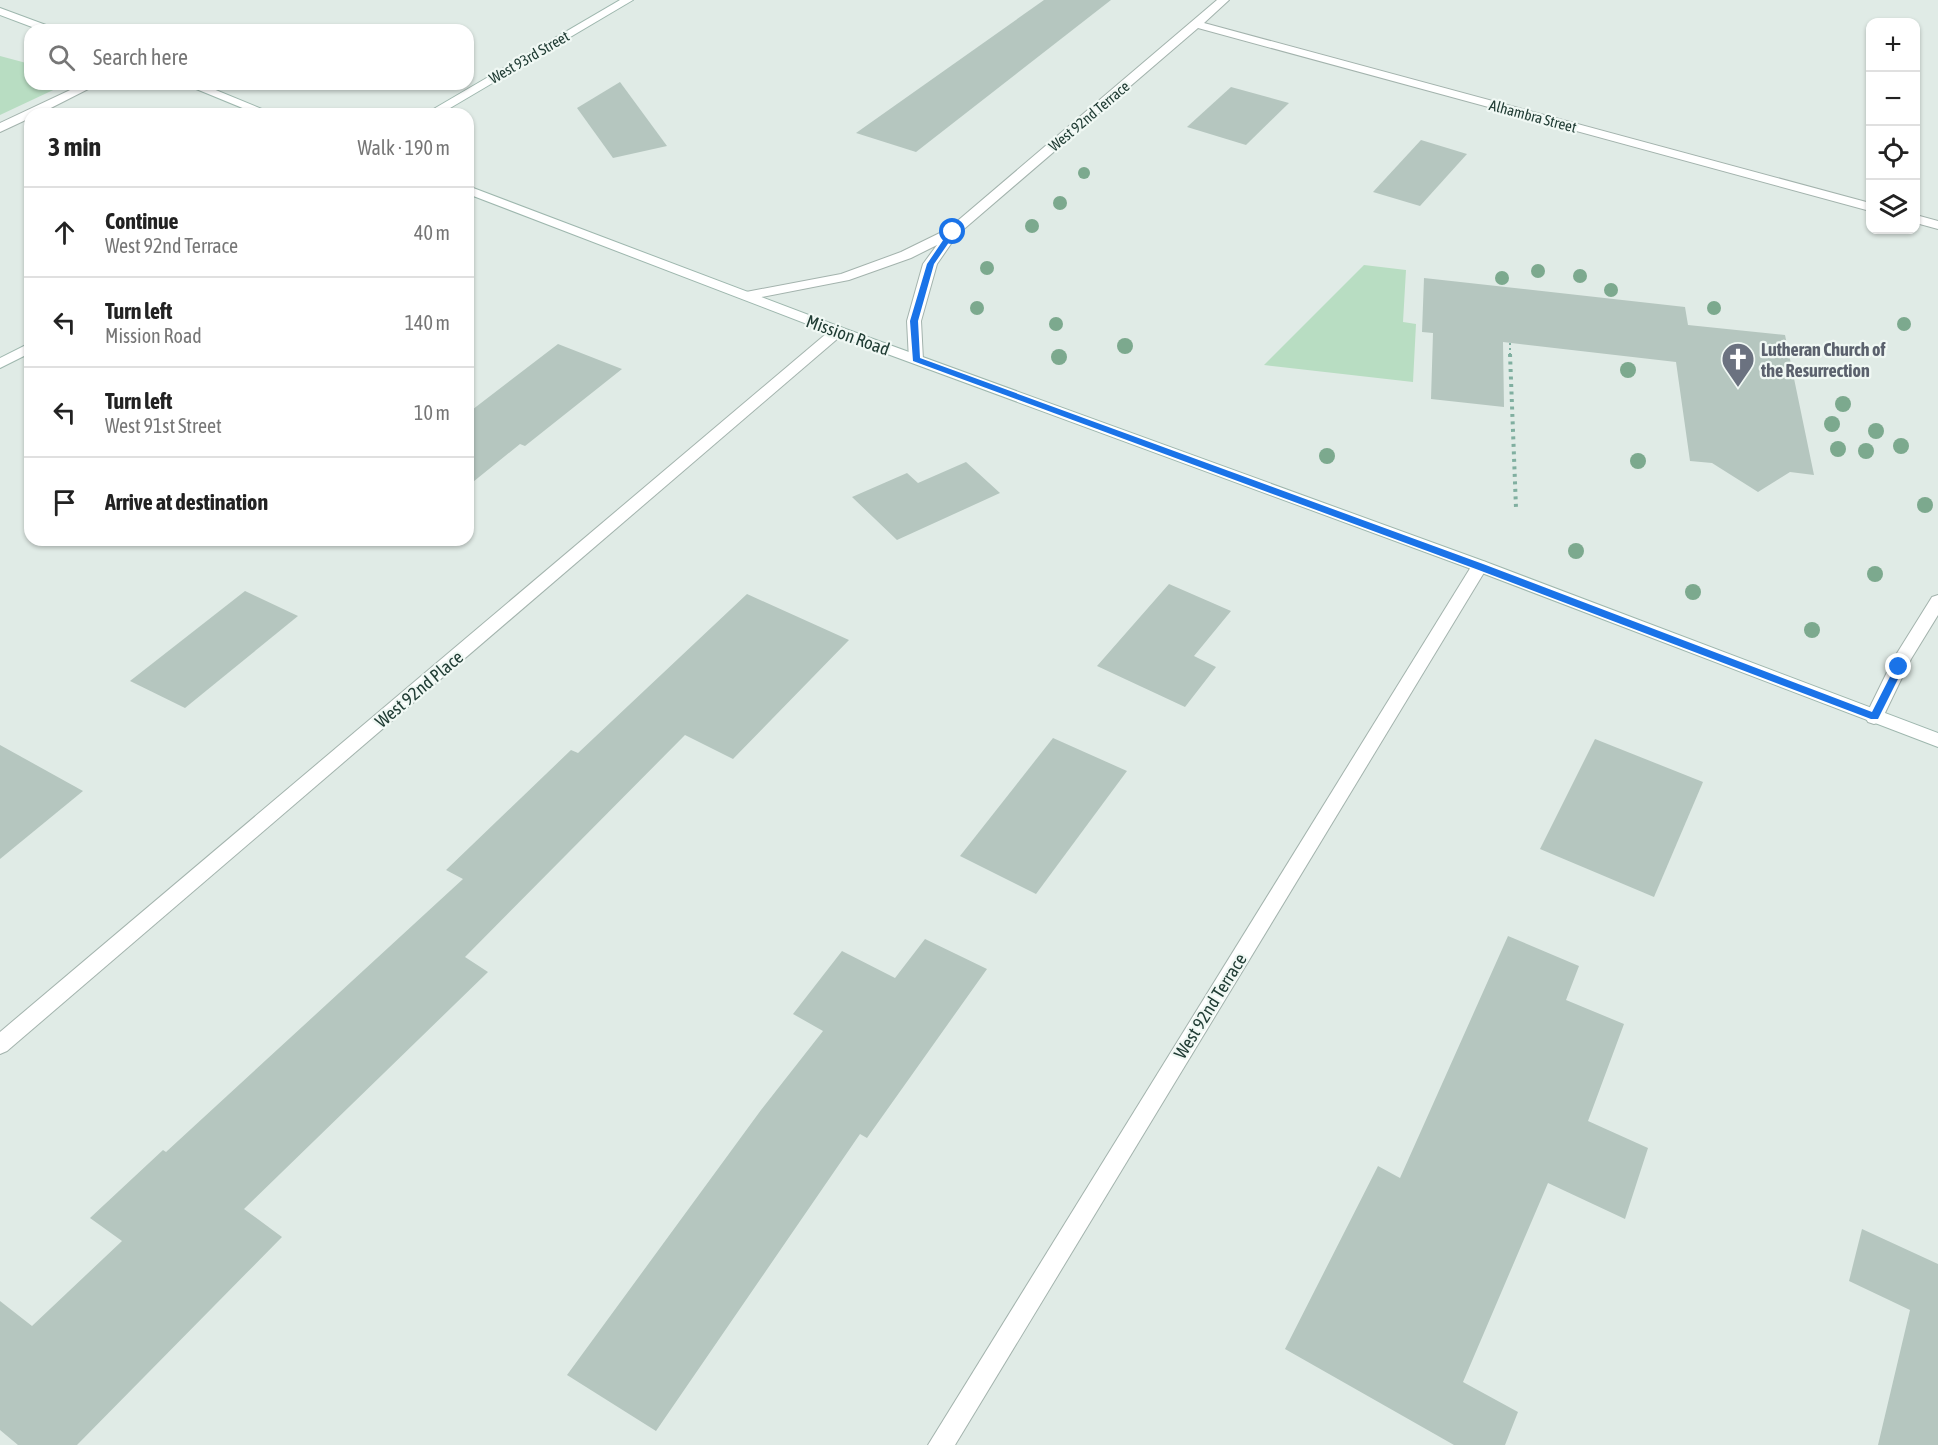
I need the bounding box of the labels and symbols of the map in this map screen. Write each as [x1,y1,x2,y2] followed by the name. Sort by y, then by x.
[486,27,572,87] street label: West 93rd Street
[1045,77,1133,155] street label: West 92nd Terrace
[1488,96,1578,136] street label: Alhambra Street
[939,218,965,244] route start
[803,310,893,360] street label: Mission Road
[1760,339,1886,381] place label: Lutheran Church of the Resurrection
[1720,341,1756,388] church icon: Lutheran Church of the Resurrection
[371,646,467,732] street label: West 92nd Place
[1885,653,1911,679] route end
[1169,950,1251,1062] street label: West 92nd Terrace

